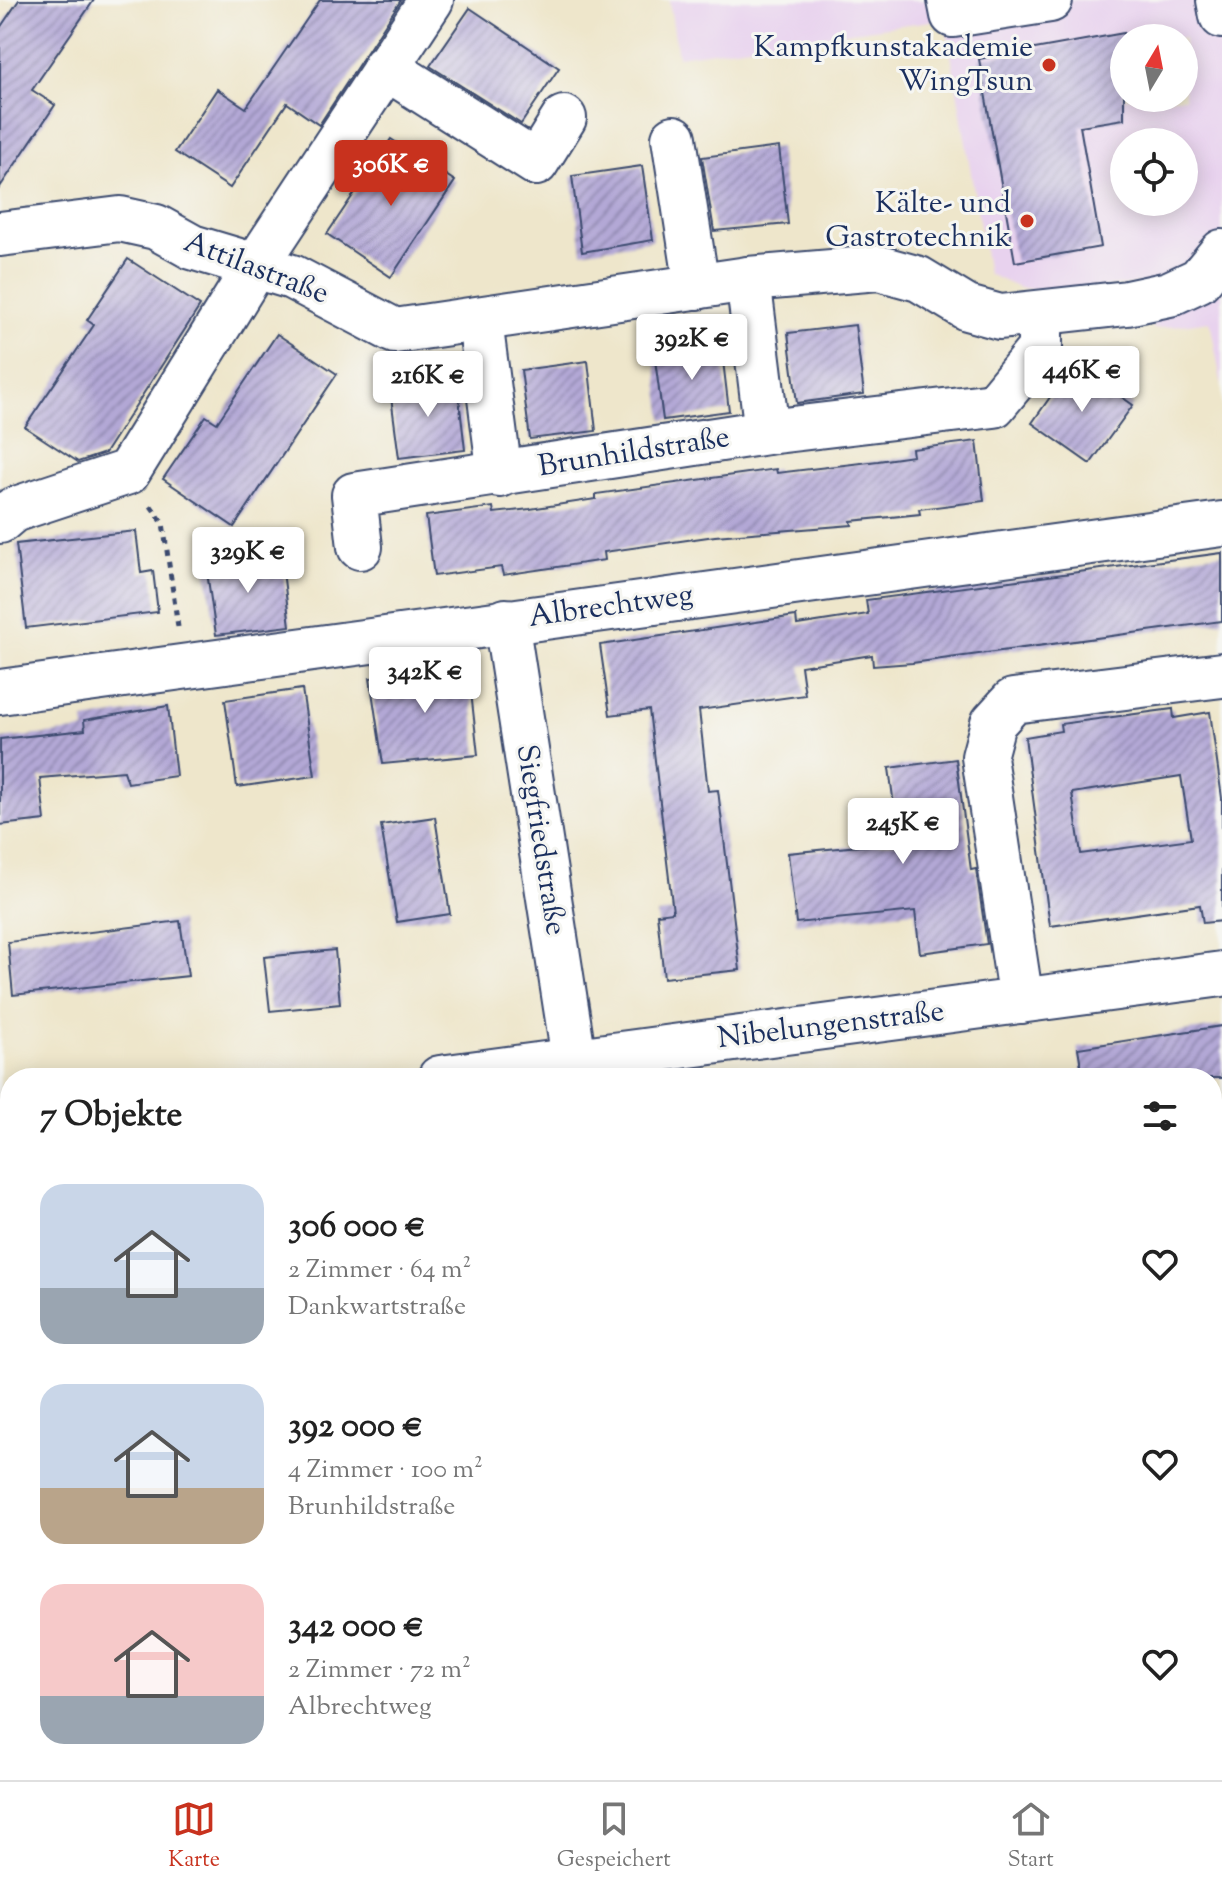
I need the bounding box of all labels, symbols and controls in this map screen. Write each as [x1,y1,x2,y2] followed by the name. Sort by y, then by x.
[1110,24,1198,112] north arrow
[1110,24,1198,216] map controls
[754,27,1033,104] place label: Kampfkunstakademie WingTsun
[1040,56,1058,74] marker: Kampfkunstakademie WingTsun
[1110,128,1198,216] button: locate
[326,140,456,208] pin: 306K €
[352,147,430,184] text: 306K €
[825,183,1011,260] place label: Kälte- und Gastrotechnik
[1018,212,1036,230] marker: Kälte- und Gastrotechnik
[177,222,335,316] street label: Attilastraße
[627,314,757,382] pin: 392K €
[654,321,730,358] text: 392K €
[1017,346,1147,414] pin: 446K €
[363,351,493,419] pin: 216K €
[1042,353,1122,390] text: 446K €
[391,358,465,395] text: 216K €
[535,417,733,489] street label: Brunhildstraße
[183,527,313,595] pin: 329K €
[210,534,286,571] text: 329K €
[526,574,696,640] street label: Albrechtweg
[360,647,490,715] pin: 342K €
[387,654,463,691] text: 342K €
[504,741,576,939] street label: Siegfriedstraße
[838,798,968,866] pin: 245K €
[866,805,940,842] text: 245K €
[715,991,947,1061] street label: Nibelungenstraße
[40,1092,182,1141] text: 7 Objekte
[1138,1094,1182,1138] icon: filters
[288,1203,426,1252] text: 306 000 €
[104,1216,200,1312] icon: home
[1138,1242,1182,1286] icon: heart
[288,1252,471,1289] text: 2 Zimmer · 64 m²
[288,1289,466,1326] text: Dankwartstraße
[288,1403,423,1452] text: 392 000 €
[104,1416,200,1512] icon: home
[1138,1442,1182,1486] icon: heart
[288,1452,483,1489] text: 4 Zimmer · 100 m²
[288,1489,455,1526] text: Brunhildstraße
[288,1603,424,1652] text: 342 000 €
[104,1616,200,1712] icon: home
[1138,1642,1182,1686] icon: heart
[288,1652,471,1689] text: 2 Zimmer · 72 m²
[288,1689,432,1726] text: Albrechtweg
[168,1797,220,1877] tab: Karte
[557,1797,671,1877] tab: Gespeichert
[1007,1797,1054,1877] tab: Start

